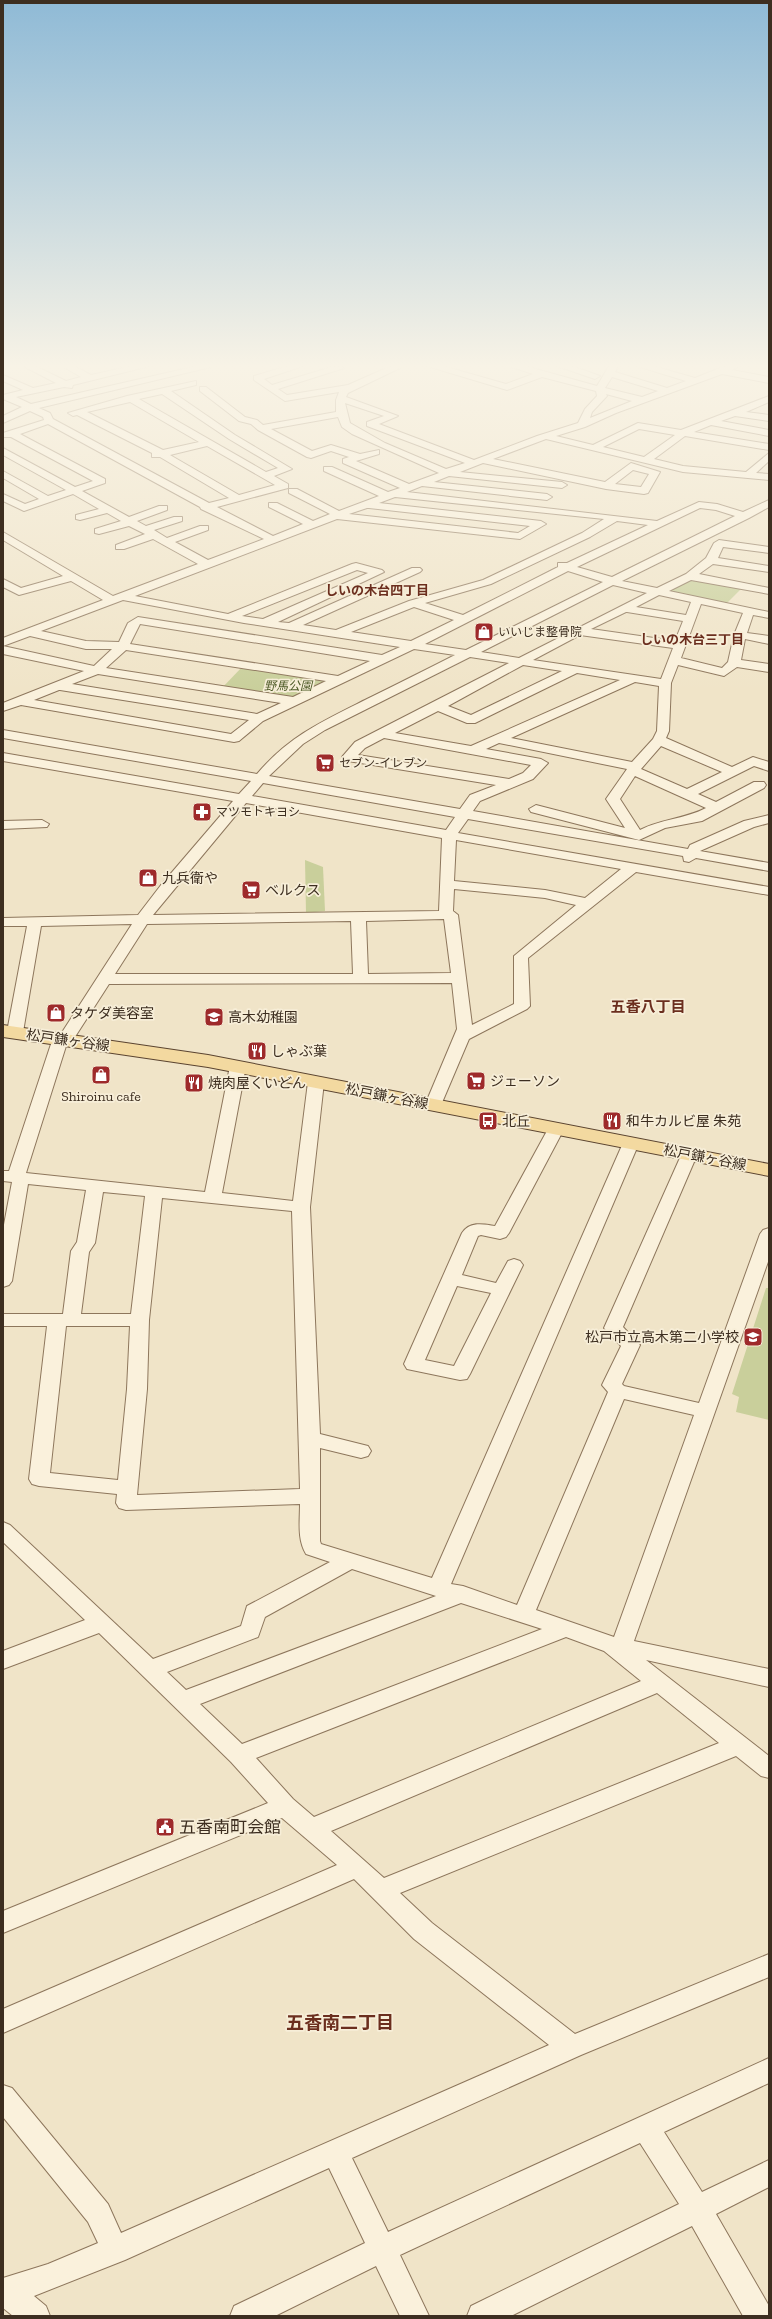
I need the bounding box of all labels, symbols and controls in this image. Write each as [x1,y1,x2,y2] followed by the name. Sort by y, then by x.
[325,583,429,598] district label: しいの木台四丁目
[473,621,495,643] shop icon: いいじま整骨院
[498,625,582,639] place label: いいじま整骨院
[640,632,744,647] district label: しいの木台三丁目
[264,679,314,693] park label: 野馬公園
[314,752,336,774] supermarket icon: セブン-イレブン
[339,756,427,770] place label: セブン-イレブン
[191,801,213,823] pharmacy icon: マツモトキヨシ
[216,805,300,819] place label: マツモトキヨシ
[137,867,159,889] shop icon: 九兵衛や
[162,870,218,887] place label: 九兵衛や
[240,879,262,901] supermarket icon: ベルクス
[265,882,321,899] place label: ベルクス
[610,998,686,1016] district label: 五香八丁目
[45,1002,67,1024] shop icon: タケダ美容室
[70,1005,154,1022] place label: タケダ美容室
[203,1006,225,1028] school or university icon: 高木幼稚園
[228,1009,298,1026] place label: 高木幼稚園
[25,1026,111,1055] street label: 松戸鎌ヶ谷線
[246,1040,268,1062] restaurant icon: しゃぶ葉
[271,1043,327,1060] place label: しゃぶ葉
[90,1064,112,1086] shop icon: Shiroinu cafe
[465,1070,487,1092] supermarket icon: ジェーソン
[183,1072,205,1094] restaurant icon: 焼肉屋くいどん
[490,1073,560,1090] place label: ジェーソン
[208,1075,306,1092] place label: 焼肉屋くいどん
[344,1080,430,1113] street label: 松戸鎌ヶ谷線
[61,1088,141,1105] place label: Shiroinu cafe
[477,1110,499,1132] bus stop icon: 北丘
[601,1110,623,1132] restaurant icon: 和牛カルビ屋 朱苑
[502,1113,530,1130] place label: 北丘
[626,1113,741,1130] place label: 和牛カルビ屋 朱苑
[662,1141,748,1174] street label: 松戸鎌ヶ谷線
[742,1326,764,1348] school or university icon: 松戸市立高木第二小学校
[585,1329,739,1346] place label: 松戸市立高木第二小学校
[154,1816,176,1838] public building icon: 五香南町会館
[179,1817,281,1837] place label: 五香南町会館
[286,2012,394,2034] district label: 五香南二丁目

